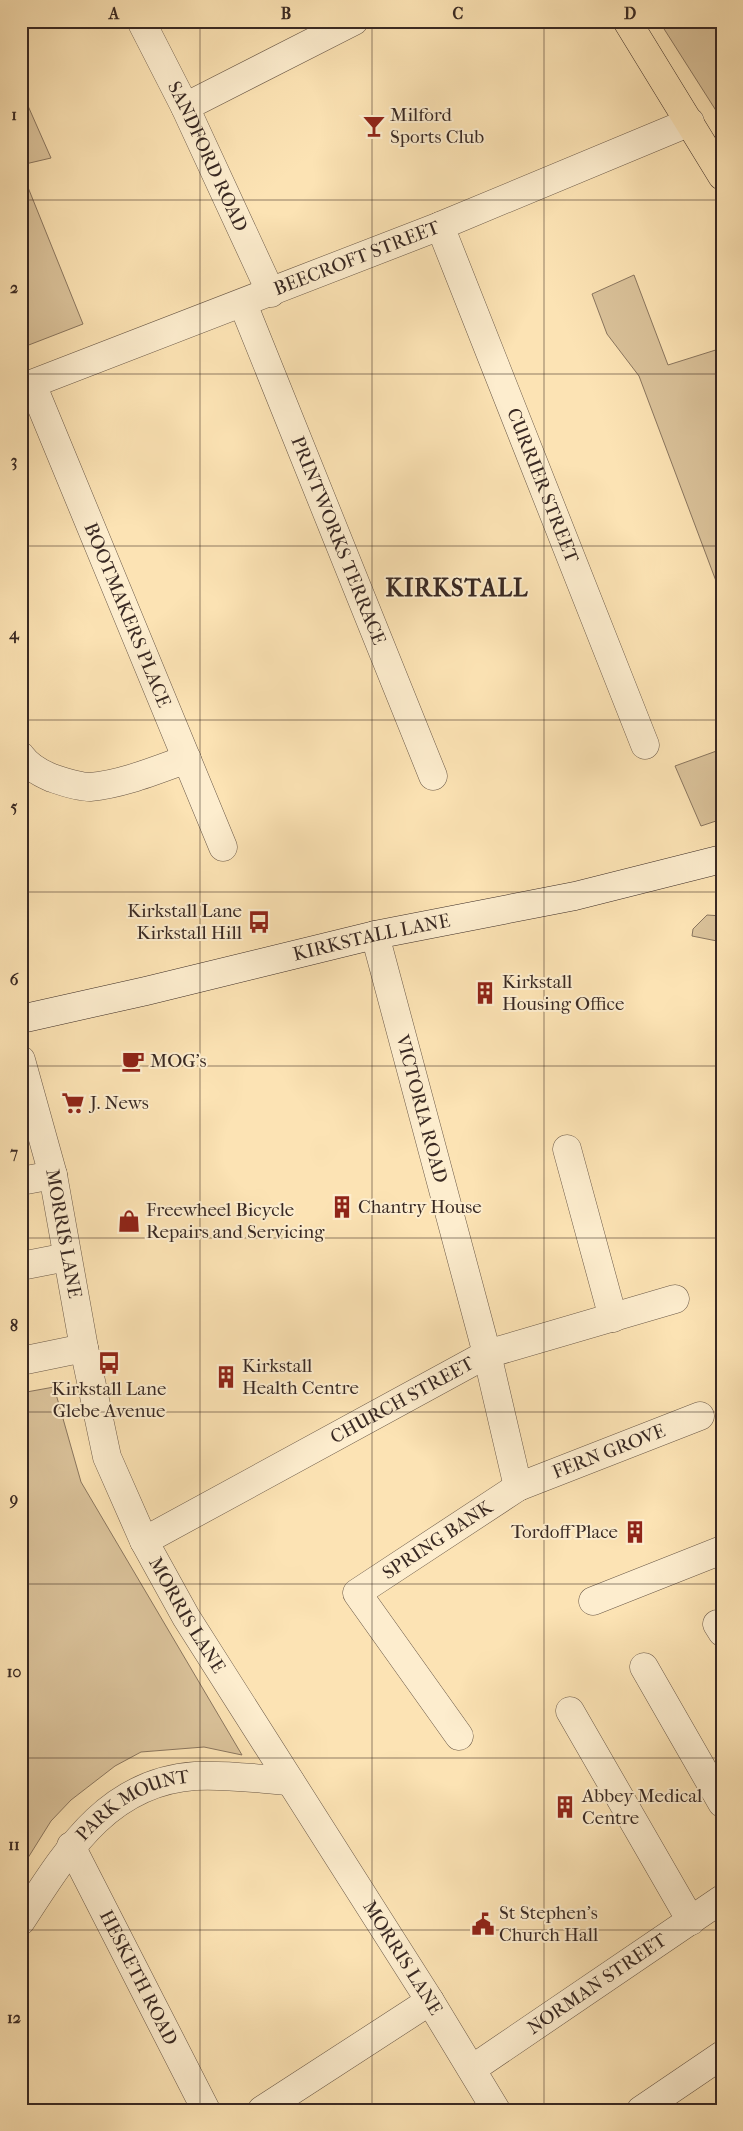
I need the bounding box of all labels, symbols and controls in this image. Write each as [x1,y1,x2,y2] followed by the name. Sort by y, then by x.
[108,4,120,23] text: A
[281,4,291,23] text: B
[453,4,464,23] text: C
[624,4,636,23] text: D
[163,78,252,235] street label: SANDFORD ROAD
[390,104,484,148] place label: Milford Sports Club
[11,105,17,124] text: 1
[361,113,387,139] bar icon: Milford Sports Club
[271,216,443,300] street label: BEECROFT STREET
[10,278,18,297] text: 2
[502,405,583,566] street label: CURRIER STREET
[286,433,390,648] street label: PRINTWORKS TERRACE
[11,451,17,471] text: 3
[79,520,175,711] street label: BOOTMAKERS PLACE
[386,574,528,602] district label: KIRKSTALL
[8,624,20,644] text: 4
[11,797,18,816] text: 5
[127,900,242,944] place label: Kirkstall Lane Kirkstall Hill
[246,909,272,935] bus stop icon: Kirkstall Lane Kirkstall Hill
[291,910,452,966] street label: KIRKSTALL LANE
[10,970,19,989] text: 6
[502,971,624,1015] place label: Kirkstall Housing Office
[472,980,498,1006] building icon: Kirkstall Housing Office
[391,1031,452,1185] street label: VICTORIA ROAD
[120,1048,146,1074] cafe icon: MOG's
[150,1050,206,1072] place label: MOG's
[60,1090,86,1116] supermarket icon: J. News
[88,1092,149,1114] place label: J. News
[9,1143,18,1162] text: 7
[41,1167,86,1301] street label: MORRIS LANE
[329,1194,355,1220] building icon: Chantry House
[358,1196,482,1218] place label: Chantry House
[146,1199,325,1243] place label: Freewheel Bicycle Repairs and Servicing
[116,1208,142,1234] shop icon: Freewheel Bicycle Repairs and Servicing
[10,1316,18,1335] text: 8
[96,1350,122,1376] bus stop icon: Kirkstall Lane Glebe Avenue
[327,1352,478,1448] street label: CHURCH STREET
[242,1355,359,1399] place label: Kirkstall Health Centre
[213,1364,239,1390] building icon: Kirkstall Health Centre
[52,1378,166,1422] place label: Kirkstall Lane Glebe Avenue
[549,1419,669,1483] street label: FERN GROVE
[9,1489,18,1509] text: 9
[378,1495,498,1584] street label: SPRING BANK
[622,1519,648,1545] building icon: Tordoff Place
[511,1521,618,1543] place label: Tordoff Place
[144,1553,230,1678] street label: MORRIS LANE
[7,1662,21,1681] text: 10
[71,1765,191,1845] street label: PARK MOUNT
[581,1785,702,1829] place label: Abbey Medical Centre
[552,1794,578,1820] building icon: Abbey Medical Centre
[8,1835,20,1854] text: 11
[358,1897,447,2019] street label: MORRIS LANE
[499,1902,598,1946] place label: St Stephen's Church Hall
[95,1907,182,2049] street label: HESKETH ROAD
[470,1911,496,1937] public building icon: St Stephen's Church Hall
[523,1929,671,2039] street label: NORMAN STREET
[7,2008,21,2027] text: 12

